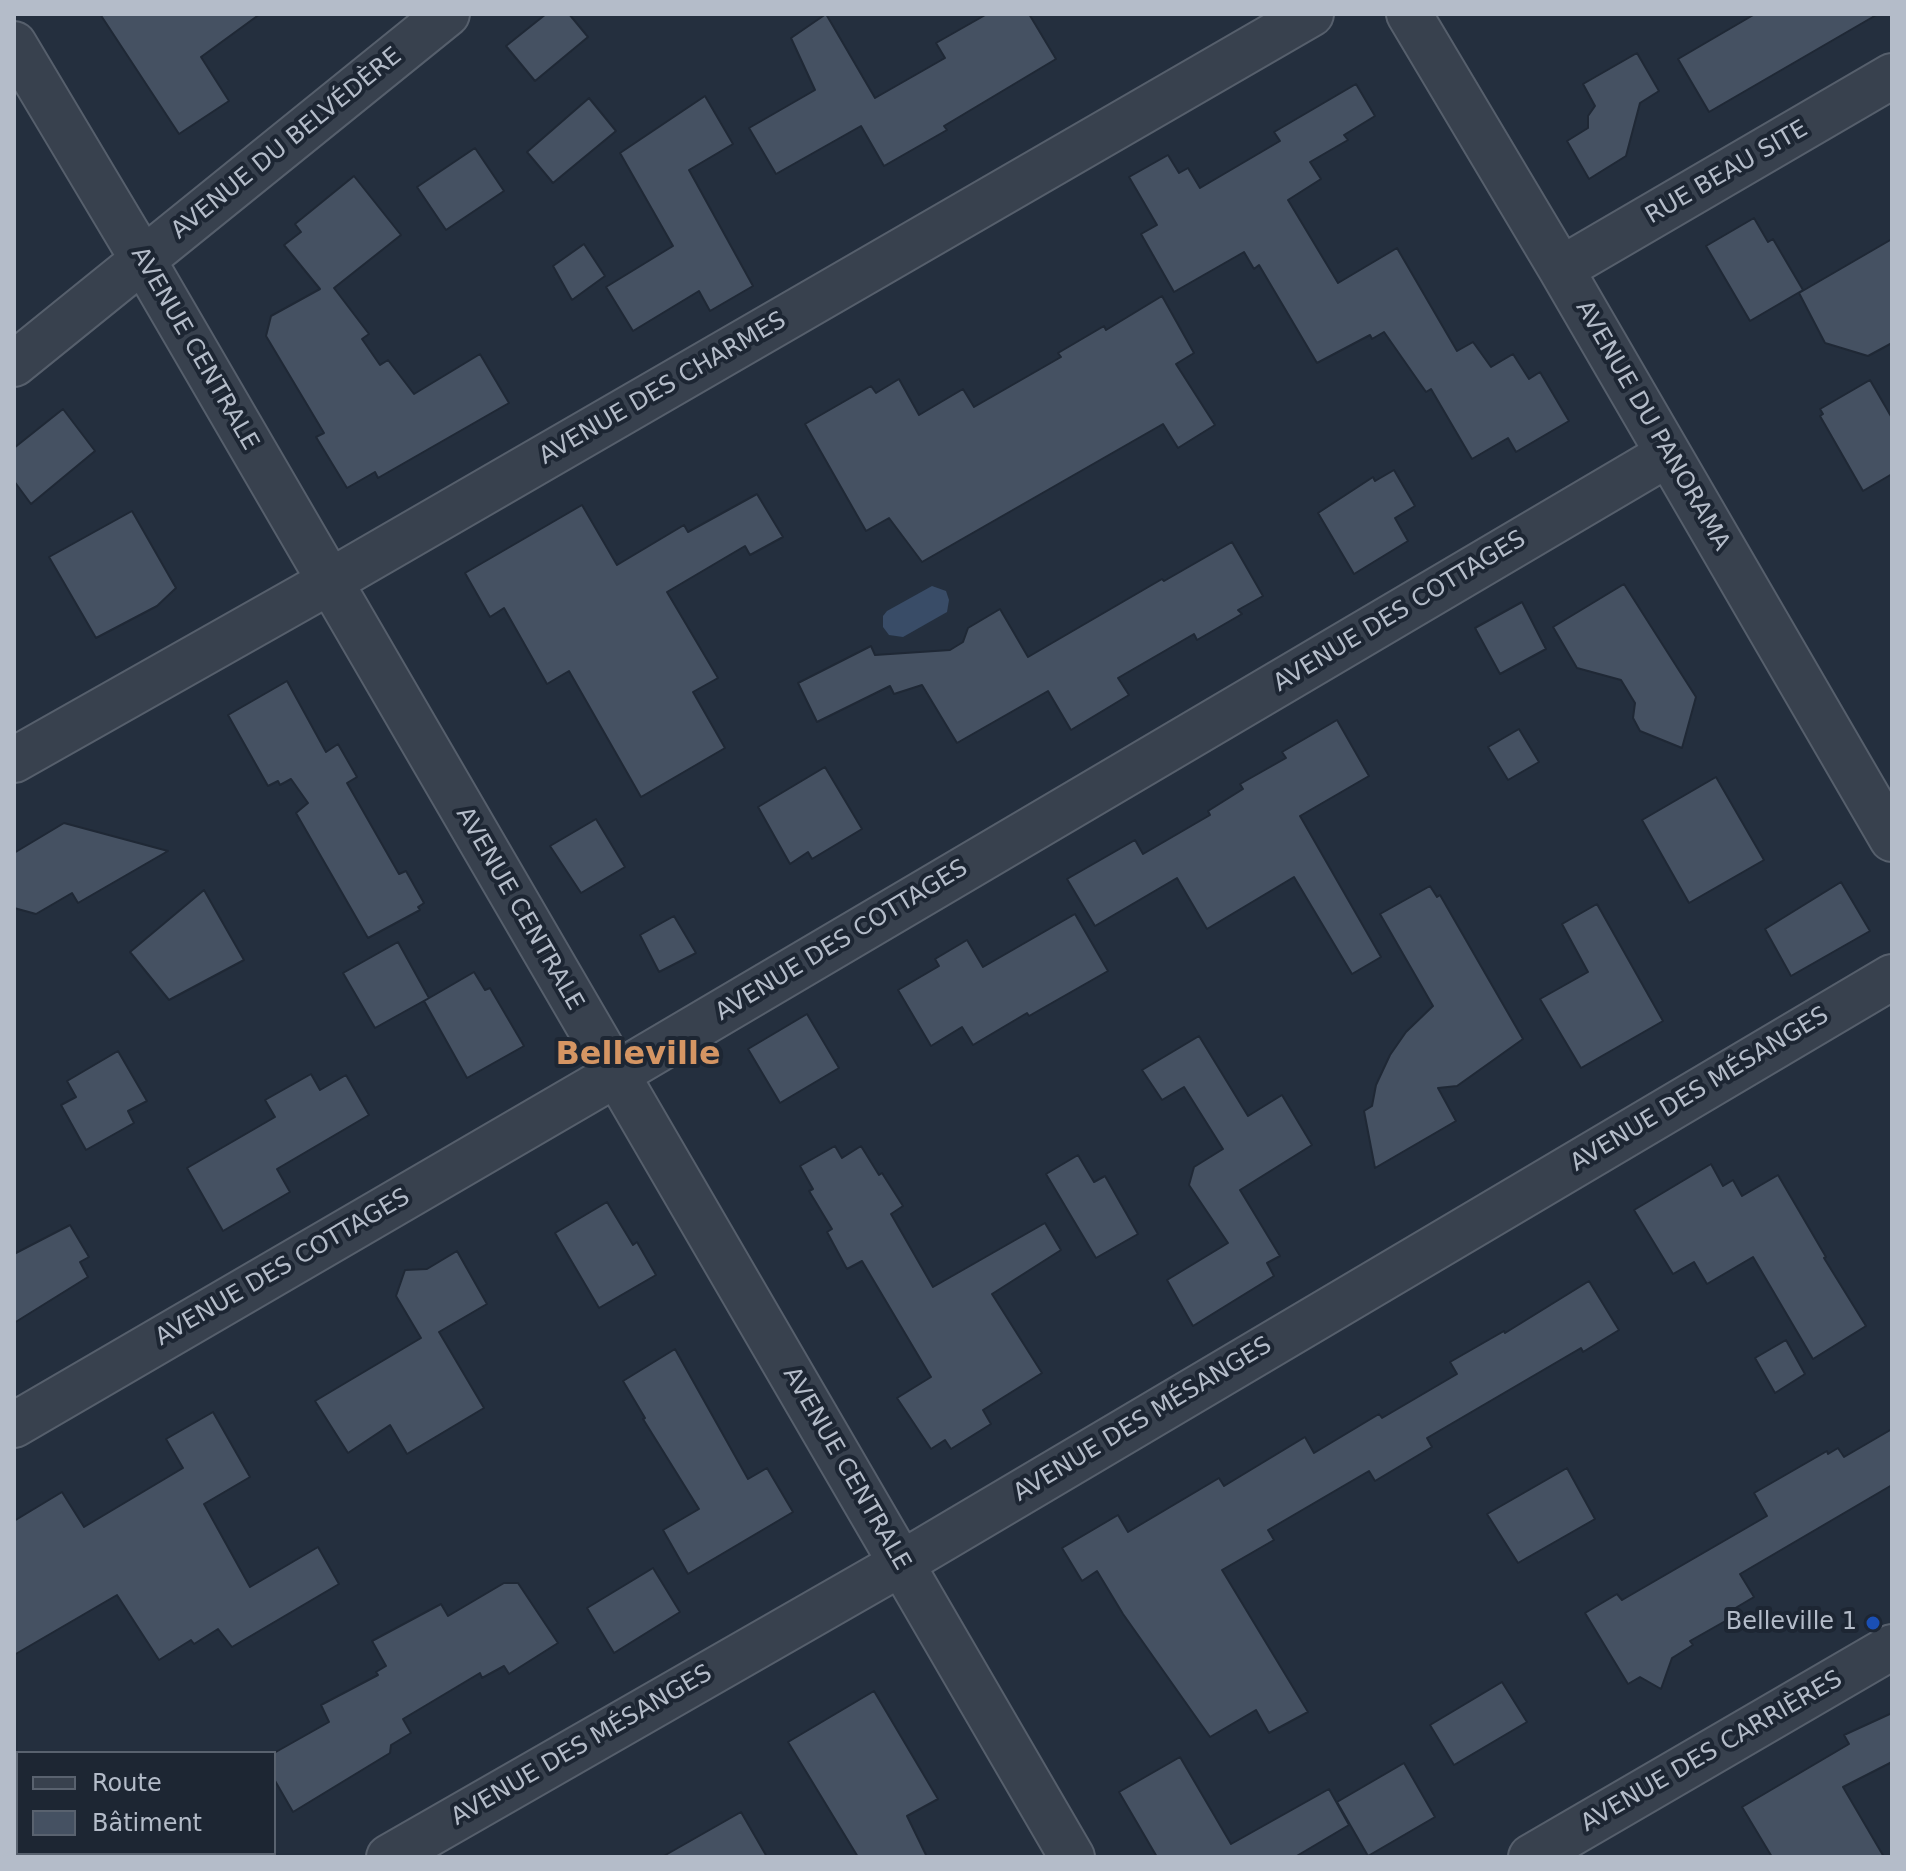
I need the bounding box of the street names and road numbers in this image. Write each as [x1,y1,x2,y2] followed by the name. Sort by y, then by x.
[166,42,408,246] street label: AVENUE DU BELVÉDÈRE
[1641,115,1813,231] street label: RUE BEAU SITE
[124,242,264,456] street label: AVENUE CENTRALE
[1569,296,1735,556] street label: AVENUE DU PANORAMA
[534,306,792,472] street label: AVENUE DES CHARMES
[1269,525,1531,699] street label: AVENUE DES COTTAGES
[449,802,589,1016] street label: AVENUE CENTRALE
[711,854,973,1028] street label: AVENUE DES COTTAGES
[1566,1001,1834,1179] street label: AVENUE DES MÉSANGES
[151,1183,415,1353] street label: AVENUE DES COTTAGES
[1009,1331,1277,1509] street label: AVENUE DES MÉSANGES
[776,1362,916,1576] street label: AVENUE CENTRALE
[447,1659,717,1833] street label: AVENUE DES MÉSANGES
[1576,1665,1848,1839] street label: AVENUE DES CARRIÈRES

